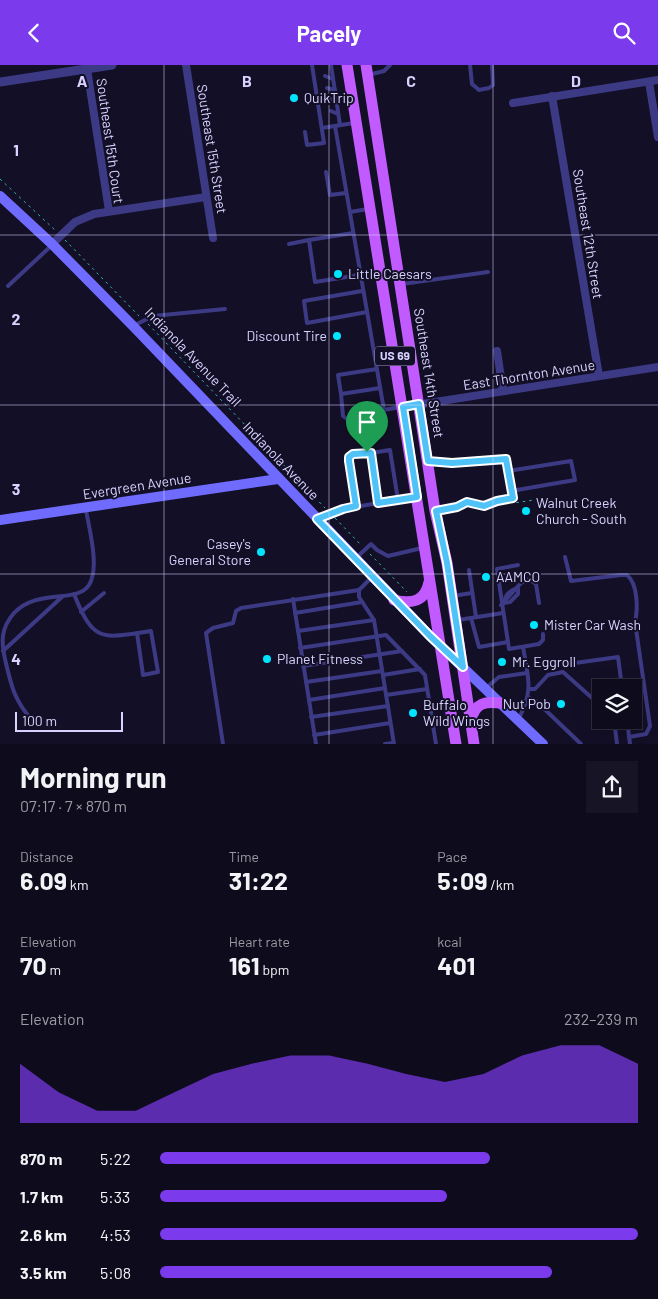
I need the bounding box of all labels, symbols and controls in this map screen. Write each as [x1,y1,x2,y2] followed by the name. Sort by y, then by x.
[20,19,48,47] icon: back
[610,19,638,47] icon: search
[297,20,361,46] text: Pacely
[77,71,88,90] text: A
[242,71,252,90] text: B
[406,71,416,90] text: C
[571,71,581,90] text: D
[93,77,128,205] street label: Southeast 15th Court
[194,83,231,215] street label: Southeast 15th Street
[304,89,354,106] place label: QuikTrip
[288,92,300,104] marker: QuikTrip
[13,140,19,159] text: 1
[570,168,607,300] street label: Southeast 12th Street
[348,265,432,282] place label: Little Caesars
[332,268,344,280] marker: Little Caesars
[142,304,245,410] street label: Indianola Avenue Trail
[411,307,448,439] street label: Southeast 14th Street
[12,309,21,328] text: 2
[246,327,327,344] place label: Discount Tire
[331,330,343,342] marker: Discount Tire
[375,347,415,365] road number: US 69
[462,356,596,393] street label: East Thornton Avenue
[346,401,388,452] pin
[353,408,381,436] icon: arrive
[240,418,323,503] street label: Indianola Avenue
[81,469,192,502] street label: Evergreen Avenue
[12,479,20,498] text: 3
[536,494,626,527] place label: Walnut Creek Church - South
[520,505,532,517] marker: Walnut Creek Church - South
[169,535,251,568] place label: Casey's General Store
[255,546,267,558] marker: Casey's General Store
[496,568,540,585] place label: AAMCO
[480,571,492,583] marker: AAMCO
[544,616,641,633] place label: Mister Car Wash
[528,619,540,631] marker: Mister Car Wash
[11,649,21,668] text: 4
[277,650,363,667] place label: Planet Fitness
[261,653,273,665] marker: Planet Fitness
[512,653,576,670] place label: Mr. Eggroll
[496,656,508,668] marker: Mr. Eggroll
[592,679,642,729] map controls
[592,679,642,729] button: layers
[503,695,551,712] place label: Nut Pob
[423,696,490,729] place label: Buffalo Wild Wings
[555,698,567,710] marker: Nut Pob
[407,707,419,719] marker: Buffalo Wild Wings
[15,709,122,732] scale bar
[22,712,57,729] text: 100 m
[20,760,167,794] text: Morning run
[586,761,638,813] button: share
[20,796,127,815] text: 07:17 · 7 × 870 m
[20,848,73,865] text: Distance
[229,848,259,865] text: Time
[437,848,467,865] text: Pace
[20,865,67,895] text: 6.09
[229,865,288,895] text: 31:22
[437,865,487,895] text: 5:09
[67,876,88,893] text: km
[487,876,514,893] text: /km
[20,933,76,950] text: Elevation
[229,933,290,950] text: Heart rate
[437,933,462,950] text: kcal
[20,950,47,980] text: 70
[229,950,260,980] text: 161
[437,950,475,980] text: 401
[47,961,61,978] text: m
[260,961,289,978] text: bpm
[20,1009,84,1028] text: Elevation
[564,1009,638,1028] text: 232–239 m
[20,1149,62,1168] text: 870 m
[100,1149,131,1168] text: 5:22
[20,1187,63,1206] text: 1.7 km
[100,1187,130,1206] text: 5:33
[20,1225,67,1244] text: 2.6 km
[100,1225,131,1244] text: 4:53
[20,1263,67,1282] text: 3.5 km
[100,1263,131,1282] text: 5:08

